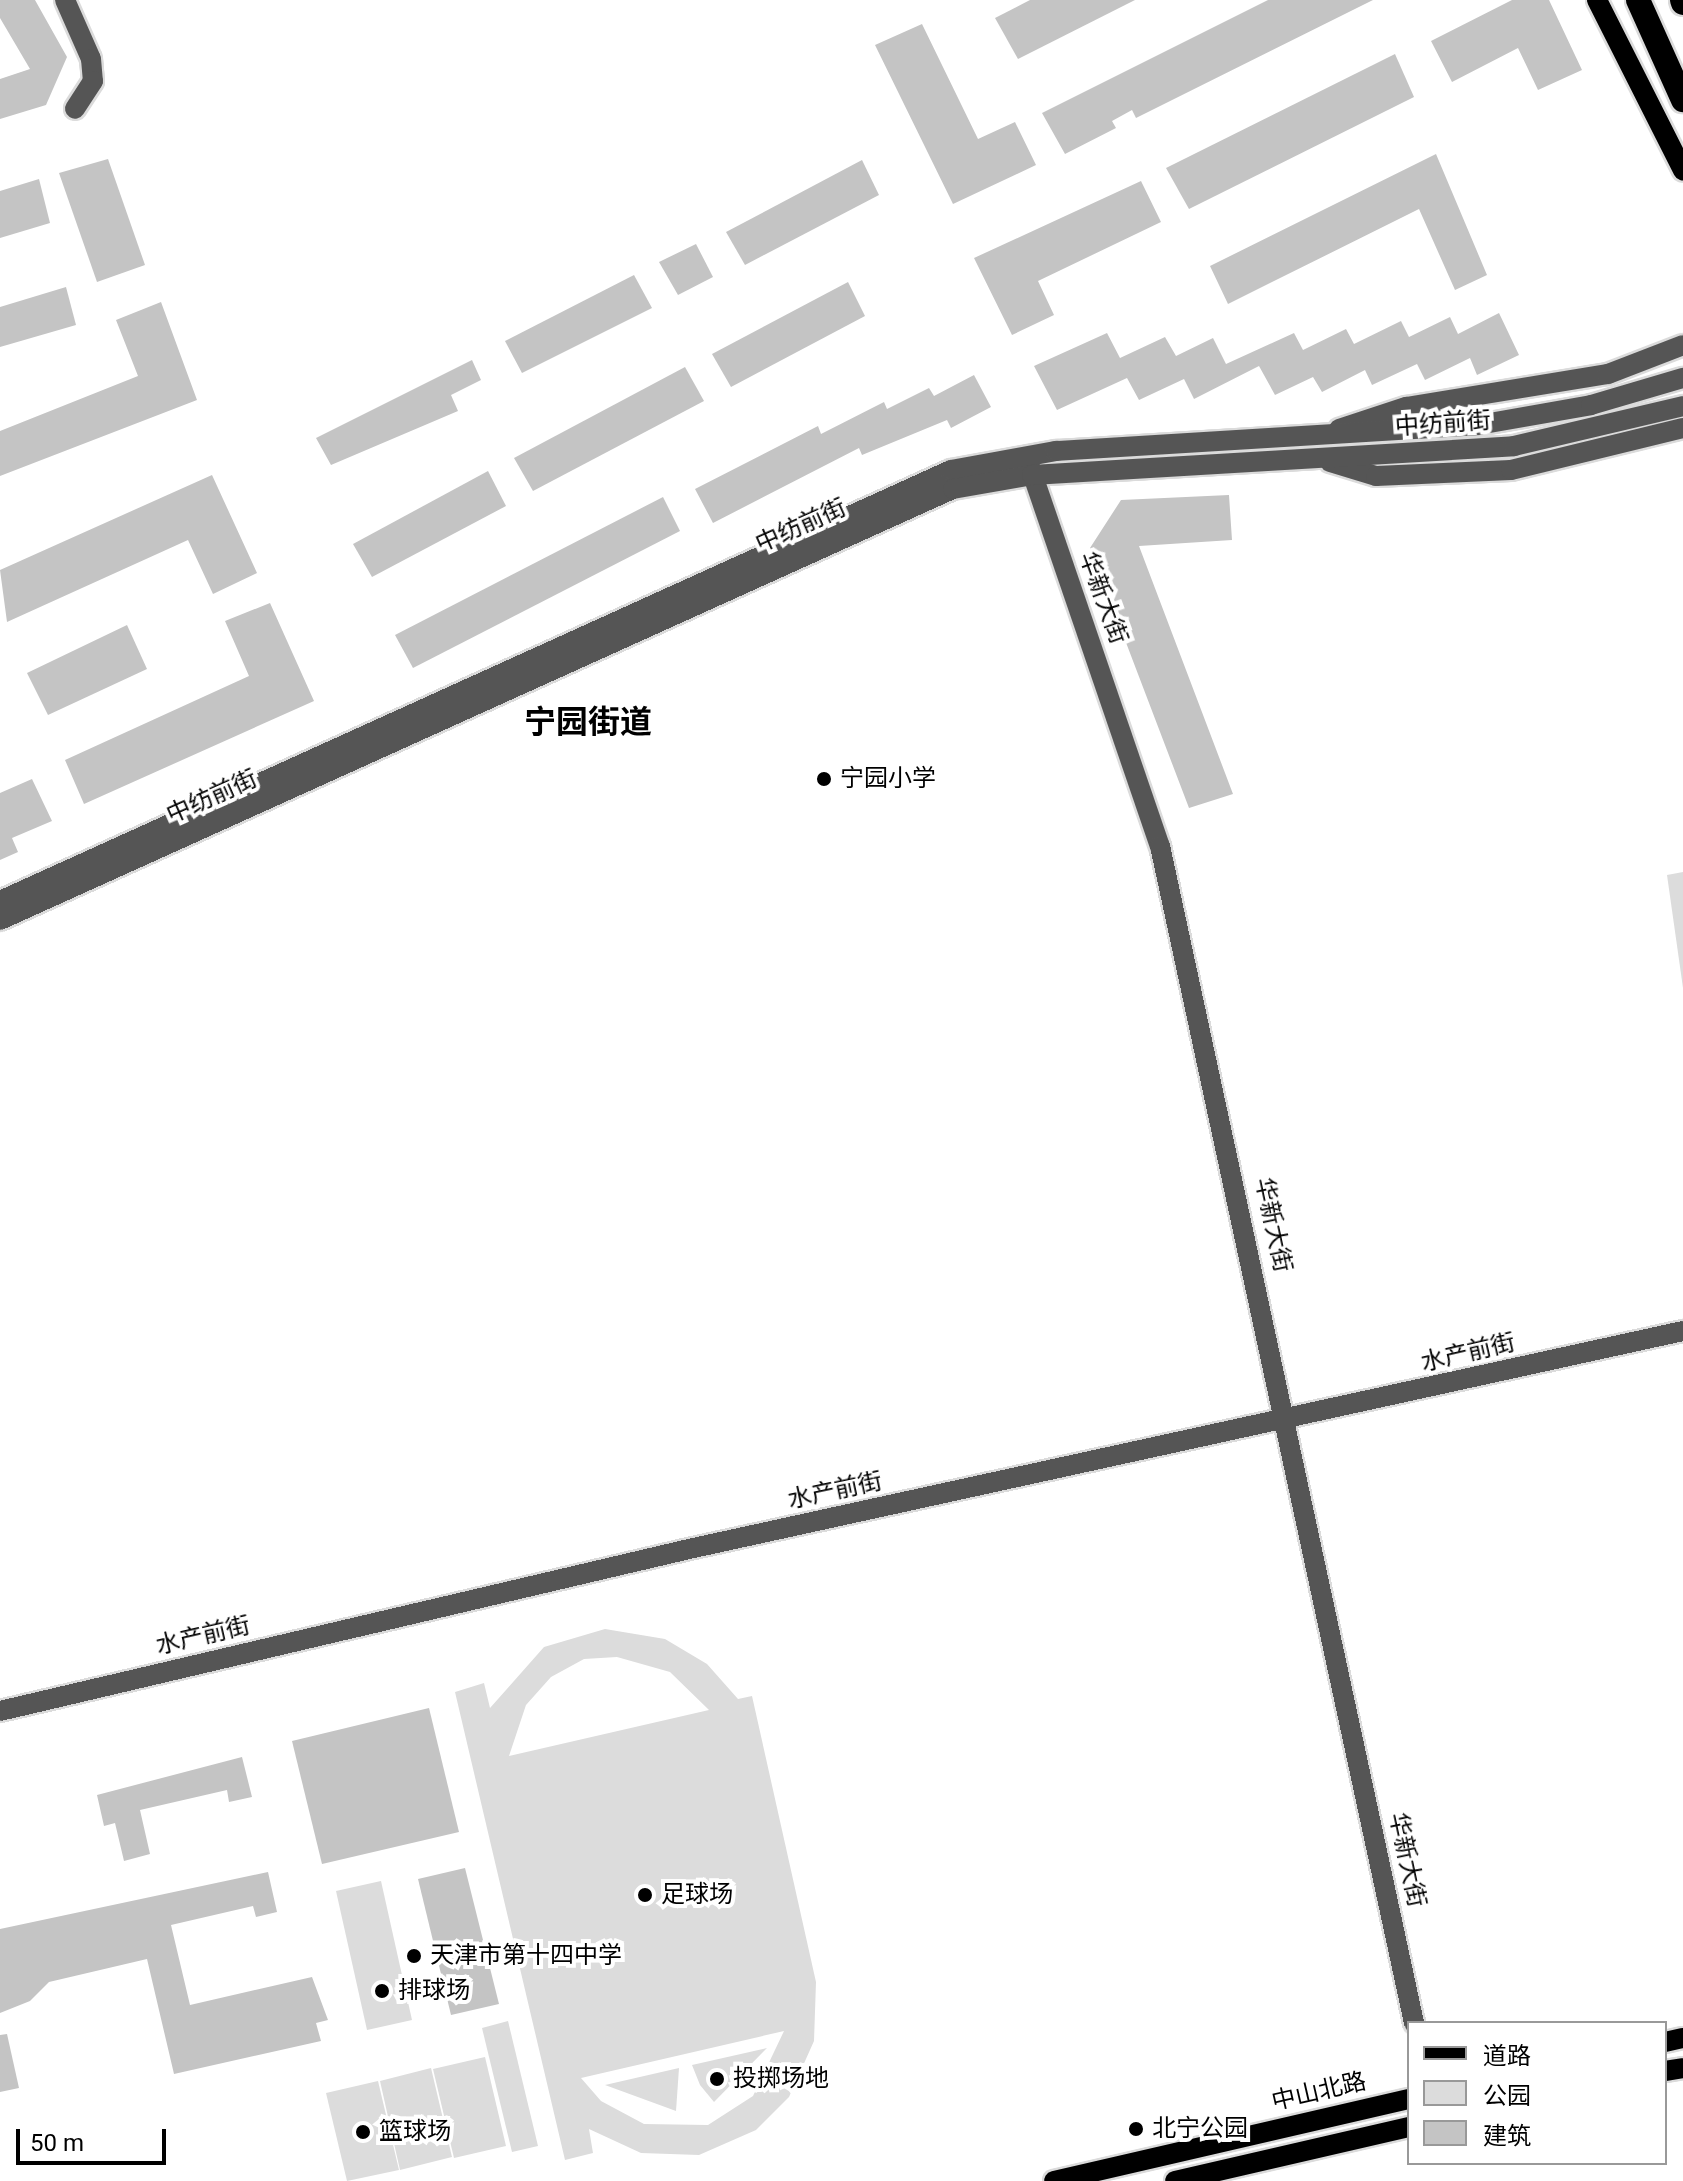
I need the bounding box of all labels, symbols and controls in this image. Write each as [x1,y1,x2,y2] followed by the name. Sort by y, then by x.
[1394,406,1492,442] street label: 中纺前街
[751,493,851,559] street label: 中纺前街
[1073,548,1133,648] street label: 华新大街
[524,703,652,741] district label: 宁园街道
[162,764,262,830] street label: 中纺前街
[840,765,936,793] place label: 宁园小学
[815,770,833,788] marker: 宁园小学
[1249,1175,1297,1275] street label: 华新大街
[1418,1328,1518,1378] street label: 水产前街
[785,1467,885,1515] street label: 水产前街
[153,1611,253,1661] street label: 水产前街
[1383,1810,1431,1910] street label: 华新大街
[661,1881,733,1909] place label: 足球场
[636,1886,654,1904] marker: 足球场
[430,1942,622,1970] place label: 天津市第十四中学
[405,1947,423,1965] marker: 天津市第十四中学
[398,1977,470,2005] place label: 排球场
[373,1982,391,2000] marker: 排球场
[1407,2021,1667,2165] legend
[1483,2042,1531,2070] text: 道路
[733,2065,829,2093] place label: 投掷场地
[1269,2067,1369,2117] street label: 中山北路
[708,2070,726,2088] marker: 投掷场地
[1483,2082,1531,2110] text: 公园
[20,2113,170,2163] scale bar
[1152,2115,1248,2143] place label: 北宁公园
[379,2118,451,2146] place label: 篮球场
[1127,2120,1145,2138] marker: 北宁公园
[1483,2122,1531,2150] text: 建筑
[354,2123,372,2141] marker: 篮球场
[30,2129,84,2157] text: 50 m

